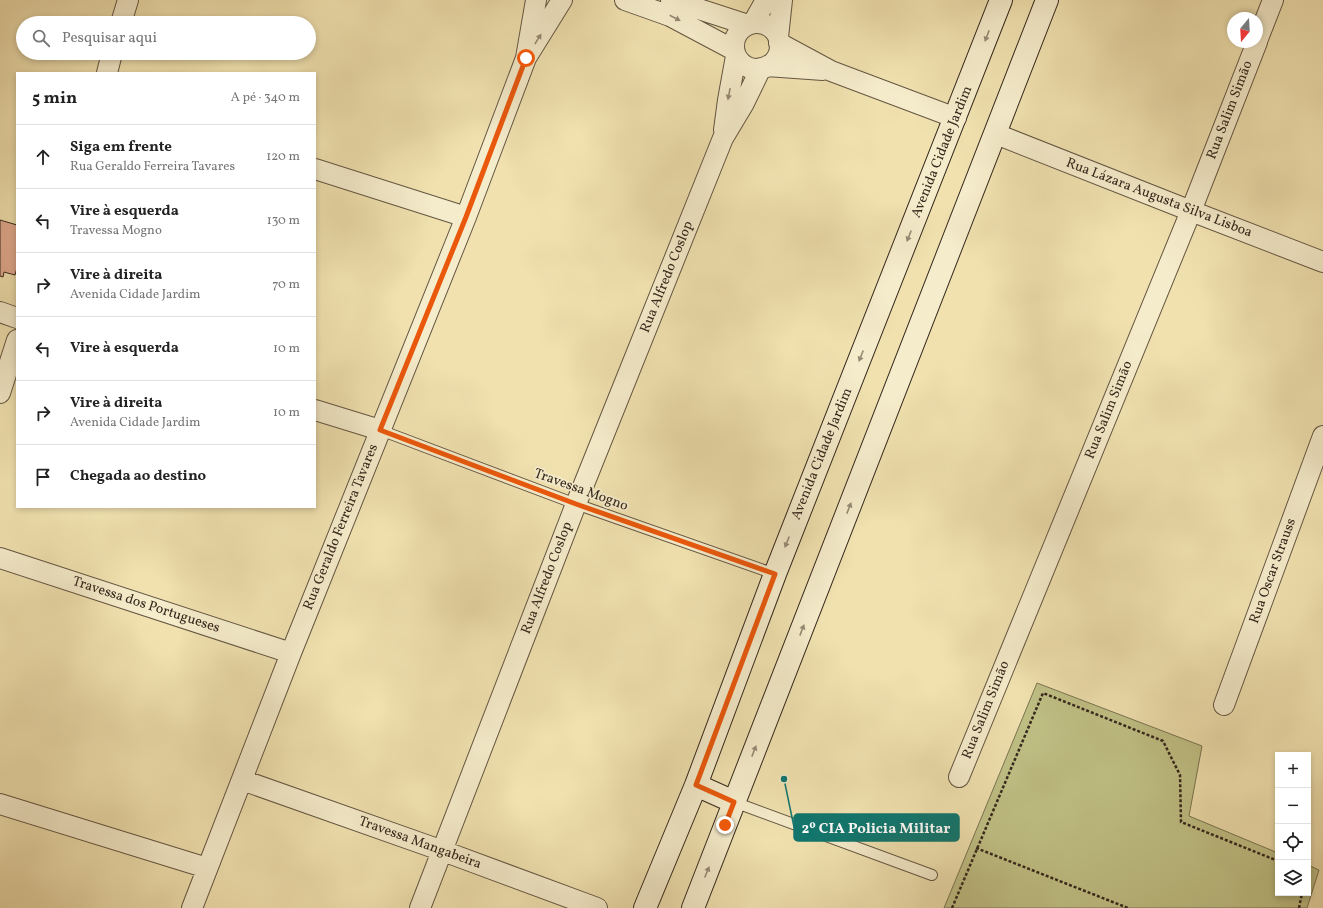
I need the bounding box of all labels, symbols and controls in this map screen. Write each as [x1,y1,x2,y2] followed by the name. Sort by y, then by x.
[1227,12,1263,48] north arrow
[669,15,681,21] one-way arrow
[16,16,316,60] search box
[30,27,52,49] icon: search
[62,28,157,49] text: Pesquisar aqui
[984,31,990,43] one-way arrow
[534,34,542,44] one-way arrow
[517,49,535,67] route start
[1202,58,1258,162] street label: Rua Salim Simão
[907,83,977,221] street label: Avenida Cidade Jardim
[32,87,77,110] text: 5 min
[725,88,731,101] one-way arrow
[231,89,300,107] text: A pé · 340 m
[70,137,172,158] text: Siga em frente
[32,146,54,168] icon: ahead
[266,148,300,166] text: 120 m
[1063,154,1255,242] street label: Rua Lázara Augusta Silva Lisboa
[70,158,235,176] text: Rua Geraldo Ferreira Tavares
[70,201,179,222] text: Vire à esquerda
[32,210,54,232] icon: left
[267,212,300,230] text: 130 m
[636,218,698,336] street label: Rua Alfredo Coslop
[70,222,162,240] text: Travessa Mogno
[906,230,912,241] one-way arrow
[70,265,162,286] text: Vire à direita
[32,274,54,296] icon: right
[272,276,300,294] text: 70 m
[70,286,201,304] text: Avenida Cidade Jardim
[32,338,54,360] icon: left
[70,338,179,359] text: Vire à esquerda
[273,340,300,358] text: 10 m
[858,351,864,362] one-way arrow
[1081,358,1137,462] street label: Rua Salim Simão
[787,385,857,523] street label: Avenida Cidade Jardim
[70,393,162,414] text: Vire à direita
[32,402,54,424] icon: right
[273,404,300,422] text: 10 m
[70,414,201,432] text: Avenida Cidade Jardim
[299,441,383,613] street label: Rua Geraldo Ferreira Tavares
[531,464,631,516] street label: Travessa Mogno
[32,466,54,488] icon: arrive
[70,466,206,487] text: Chegada ao destino
[847,502,853,514] one-way arrow
[1245,516,1301,626] street label: Rua Oscar Strauss
[517,519,577,637] street label: Rua Alfredo Coslop
[784,537,790,549] one-way arrow
[70,572,222,638] street label: Travessa dos Portugueses
[799,623,805,635] one-way arrow
[958,658,1014,762] street label: Rua Salim Simão
[752,744,758,756] one-way arrow
[1275,752,1311,896] map controls
[1275,752,1311,788] button: +
[1275,788,1311,824] button: −
[356,812,484,874] street label: Travessa Mangabeira
[794,814,959,841] callout: 2º CIA Policia Militar
[716,816,734,834] route end
[802,819,950,840] text: 2º CIA Policia Militar
[1275,824,1311,860] button: locate
[1275,860,1311,896] button: layers
[705,865,711,877] one-way arrow

